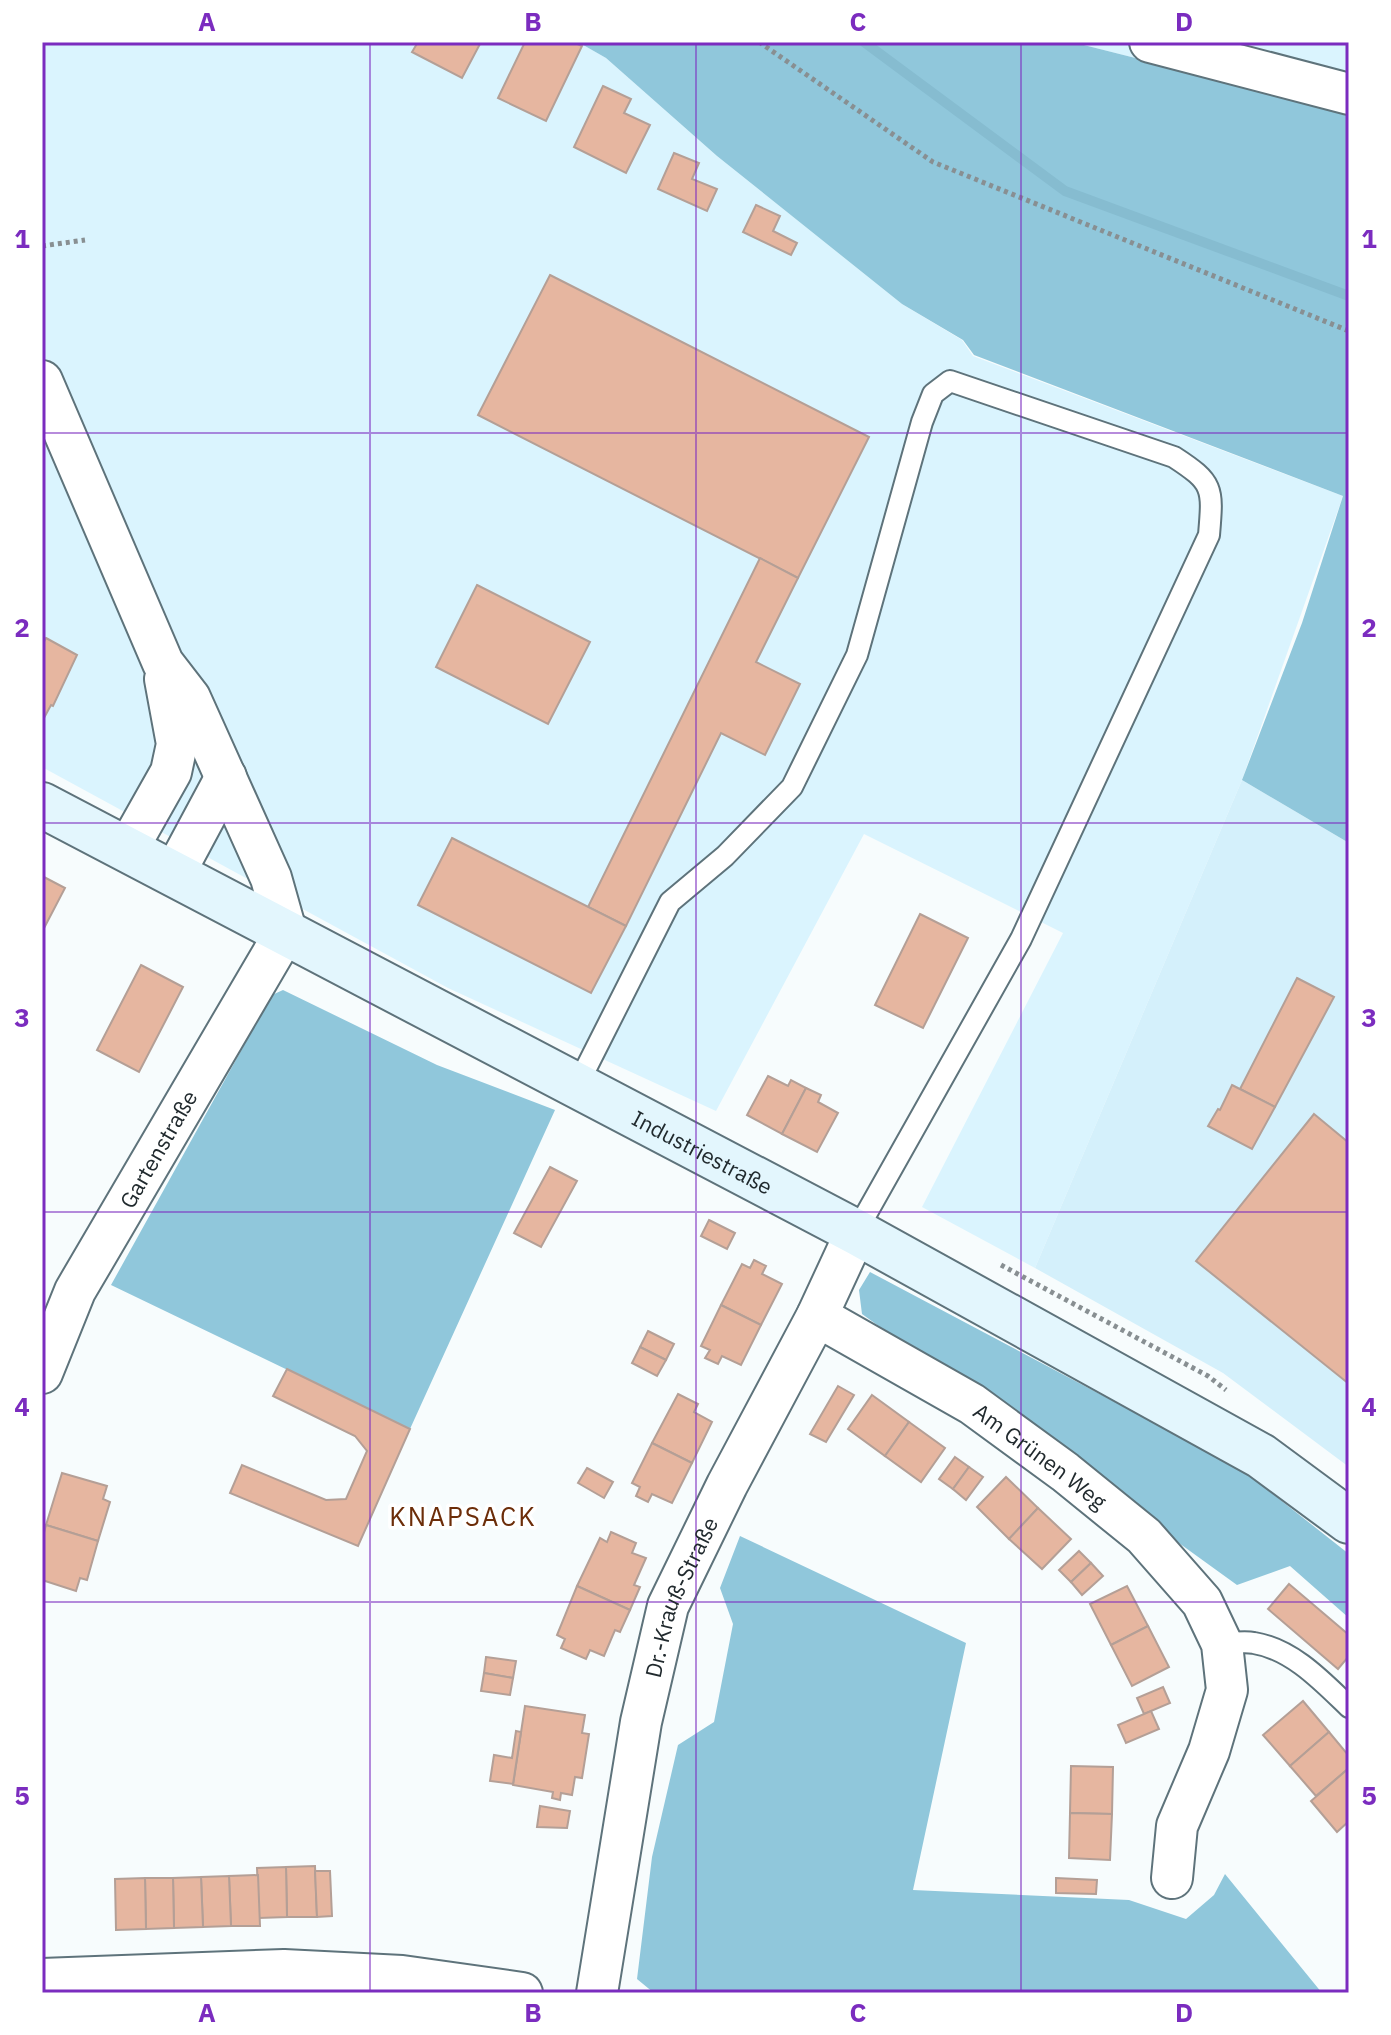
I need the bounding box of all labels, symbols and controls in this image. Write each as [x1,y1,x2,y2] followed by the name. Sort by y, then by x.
[198,4,216,38] text: A
[524,4,542,38] text: B
[850,4,867,38] text: C
[1175,4,1193,38] text: D
[14,221,30,255] text: 1
[1361,221,1377,255] text: 1
[14,610,30,644] text: 2
[1361,610,1377,644] text: 2
[14,1000,30,1034] text: 3
[1361,1000,1377,1034] text: 3
[113,1085,203,1213] street label: Gartenstraße
[627,1103,778,1200] street label: Industriestraße
[14,1389,30,1423] text: 4
[1361,1389,1377,1423] text: 4
[968,1396,1114,1515] street label: Am Grünen Weg
[389,1499,537,1533] district label: KNAPSACK
[637,1512,724,1680] street label: Dr.-Krauß-Straße
[14,1778,30,1812] text: 5
[1361,1778,1377,1812] text: 5
[198,1995,216,2029] text: A
[524,1995,542,2029] text: B
[850,1995,867,2029] text: C
[1175,1995,1193,2029] text: D

